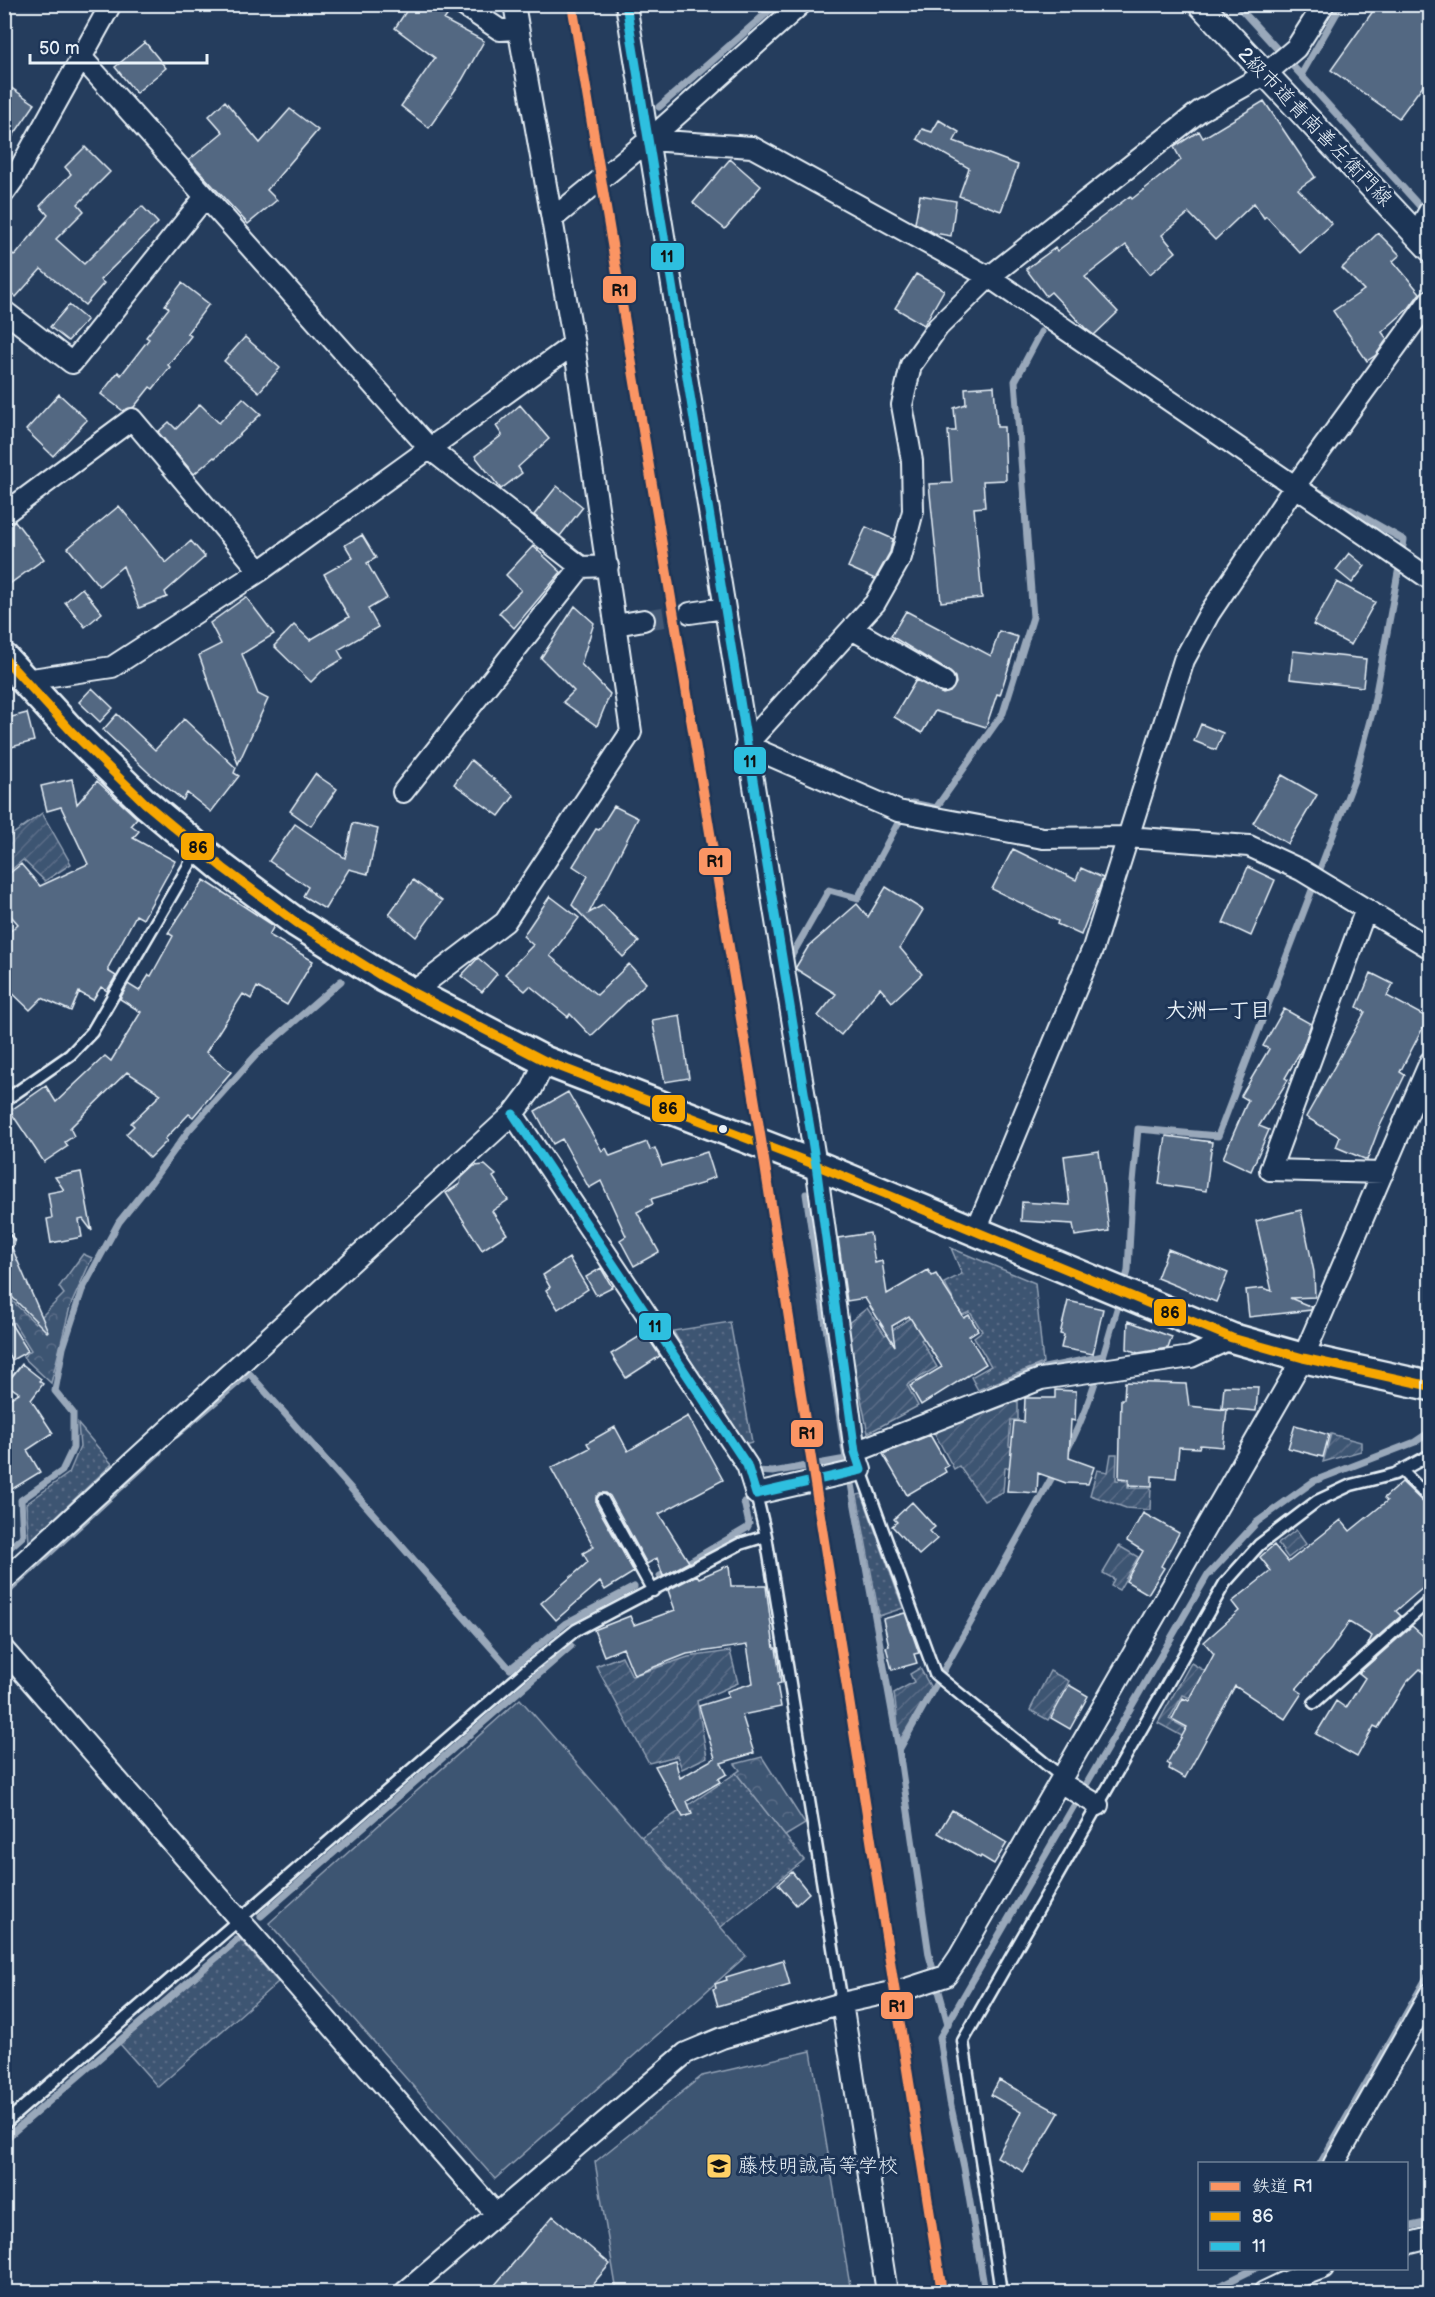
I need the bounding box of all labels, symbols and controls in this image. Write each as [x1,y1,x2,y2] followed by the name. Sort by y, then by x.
[30,27,207,65] scale bar
[39,38,80,59] text: 50 m
[1233,42,1397,212] street label: 2級市道青南善左衛門線
[650,242,685,271] line badge: 11
[660,248,674,267] text: 11
[602,275,637,304] line badge: R1
[611,282,629,301] text: R1
[733,746,767,775] line badge: 11
[743,753,757,772] text: 11
[180,832,215,861] line badge: 86
[188,839,208,858] text: 86
[698,847,732,876] line badge: R1
[706,853,724,872] text: R1
[1166,998,1271,1023] district label: 大洲一丁目
[651,1094,686,1123] line badge: 86
[658,1100,678,1119] text: 86
[717,1123,729,1135] unlabelled marker
[1153,1298,1187,1327] line badge: 86
[1160,1304,1180,1323] text: 86
[638,1312,672,1341] line badge: 11
[648,1318,662,1337] text: 11
[790,1419,824,1448] line badge: R1
[798,1425,816,1444] text: R1
[880,1991,914,2020] line badge: R1
[888,1998,906,2017] text: R1
[704,2151,734,2181] school or university icon: 藤枝明誠高等学校
[738,2154,898,2178] place label: 藤枝明誠高等学校
[1198,2162,1408,2270] legend
[1252,2176,1313,2197] text: 鉄道 R1
[1252,2206,1274,2227] text: 86
[1252,2236,1266,2257] text: 11

